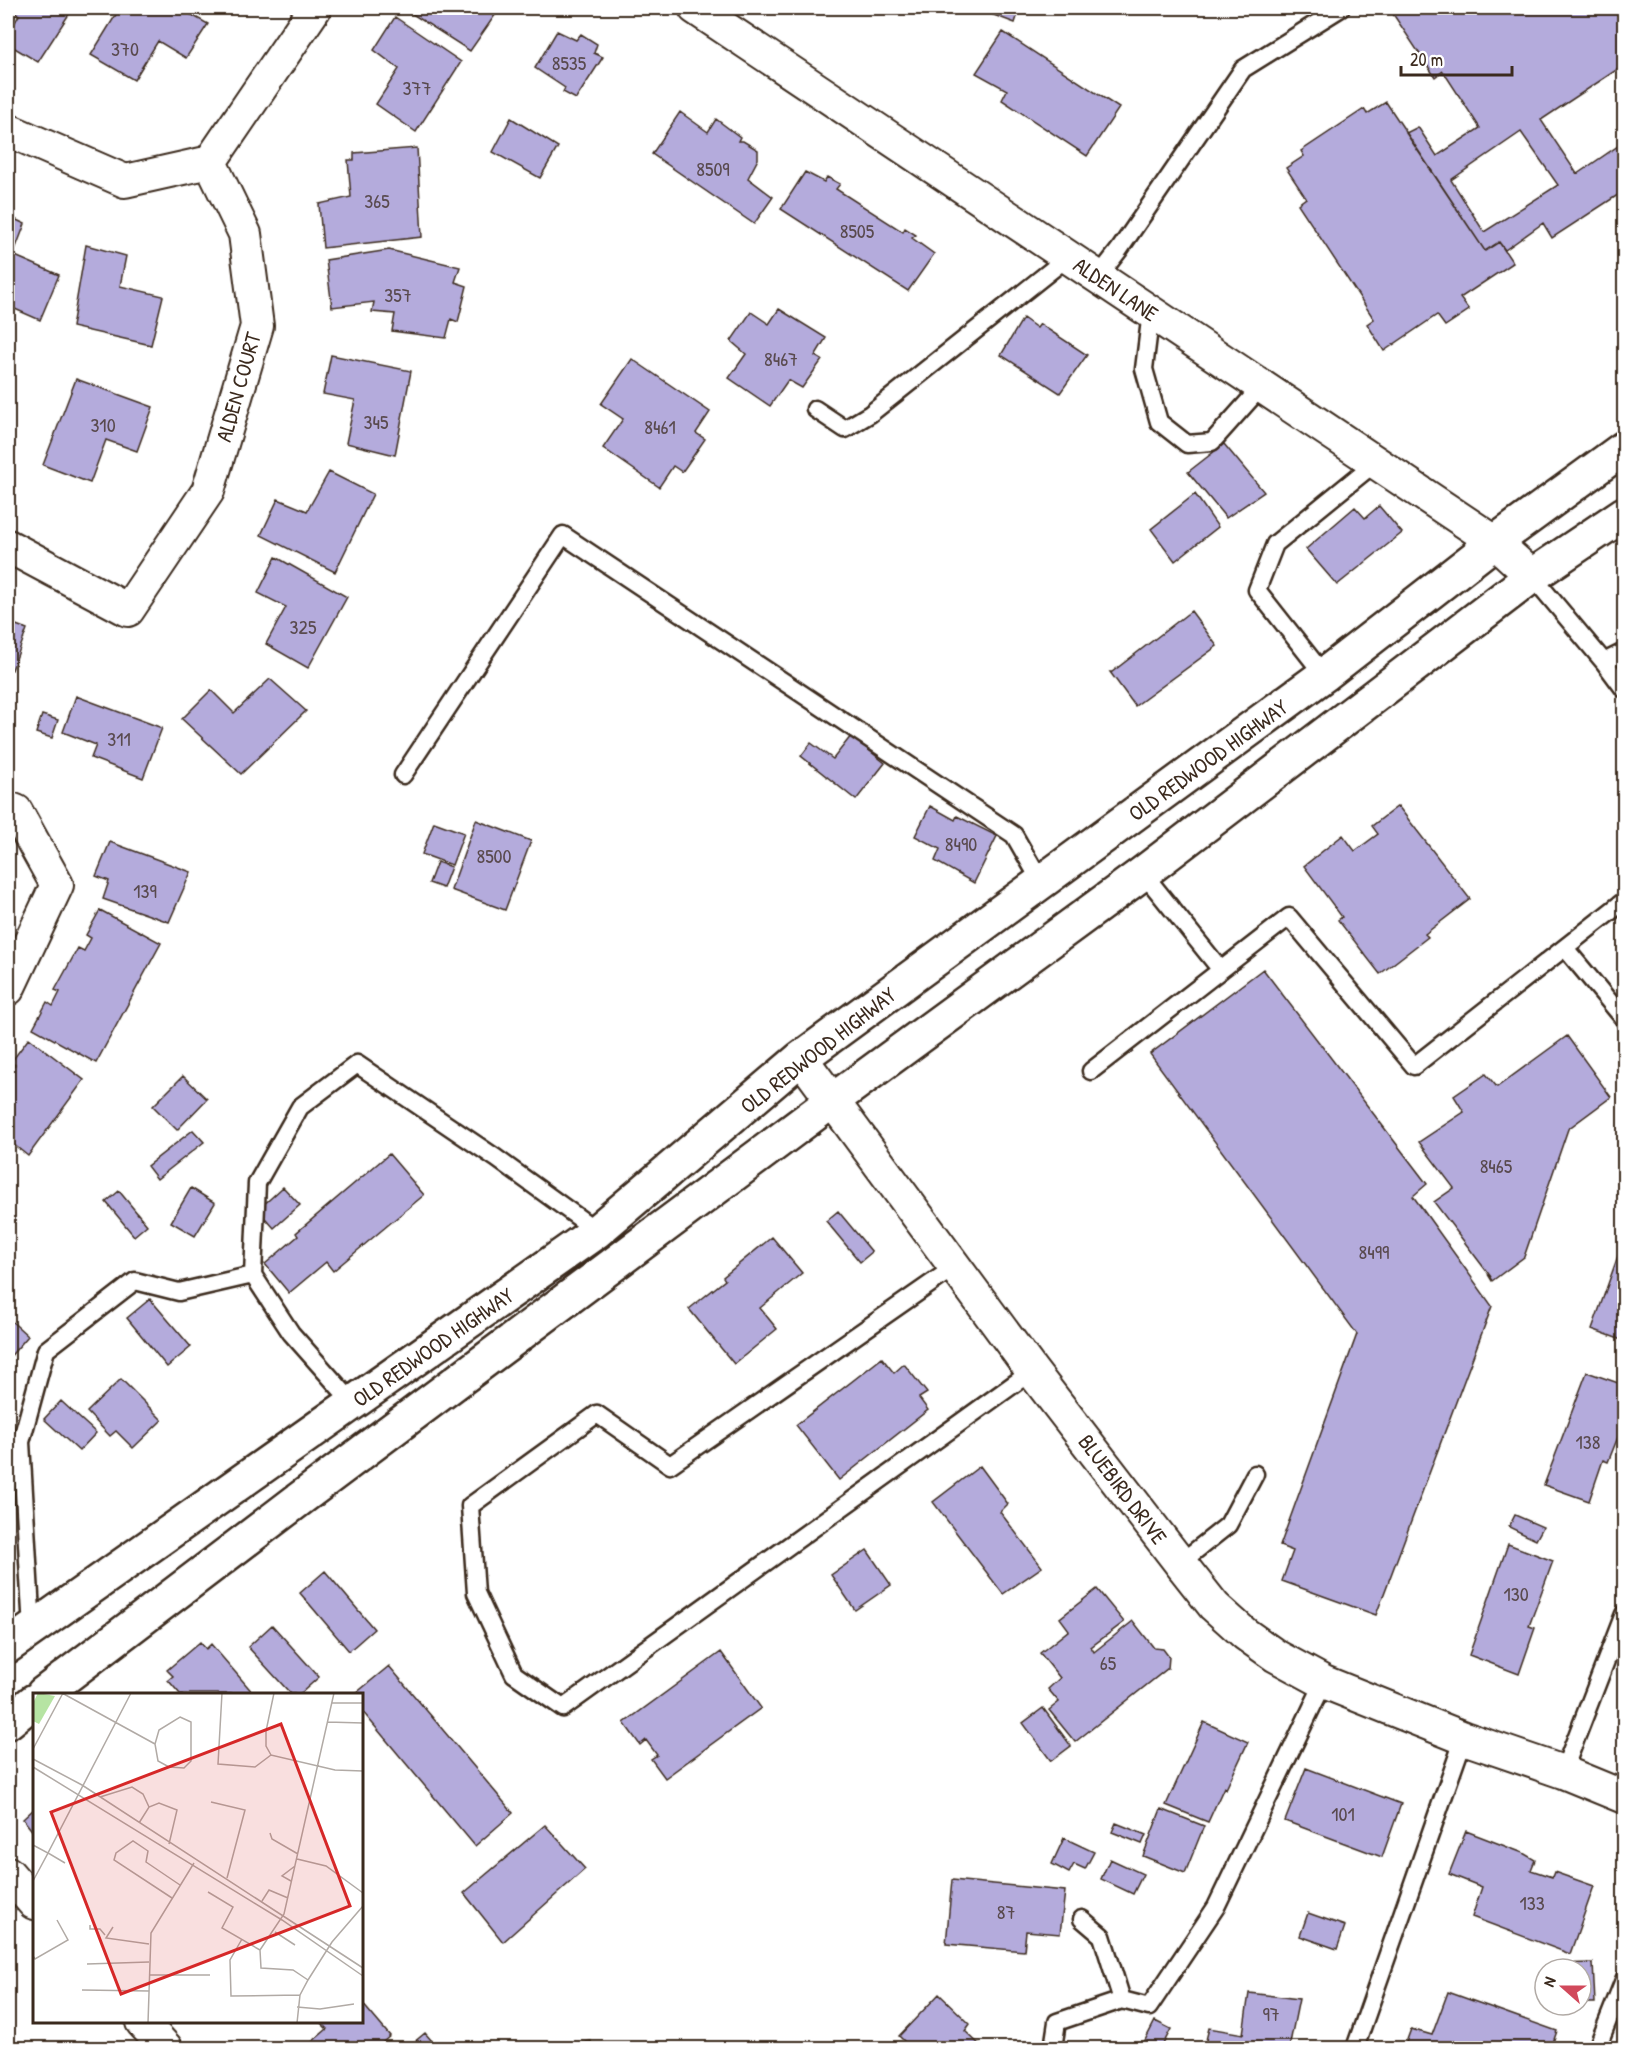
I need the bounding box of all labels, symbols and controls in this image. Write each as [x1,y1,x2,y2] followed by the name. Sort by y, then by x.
[111,35,139,62] house number: 370
[1401,39,1512,77] scale bar
[1410,47,1443,72] text: 20 m
[552,49,587,76] house number: 8535
[403,74,431,101] house number: 377
[696,155,730,182] house number: 8509
[364,187,390,214] house number: 365
[840,217,875,244] house number: 8505
[1068,250,1164,328] street label: ALDEN LANE
[384,281,412,308] house number: 357
[208,328,268,445] street label: ALDEN COURT
[764,345,798,372] house number: 8467
[364,408,389,435] house number: 345
[90,411,116,438] house number: 310
[644,413,676,440] house number: 8461
[290,613,317,640] house number: 325
[1122,692,1294,828] street label: OLD REDWOOD HIGHWAY
[107,725,131,752] house number: 311
[945,830,977,857] house number: 8490
[476,842,512,869] house number: 8500
[133,877,157,904] house number: 139
[734,980,902,1120] street label: OLD REDWOOD HIGHWAY
[1480,1152,1513,1179] house number: 8465
[1359,1238,1389,1265] house number: 8499
[347,1280,520,1414] street label: OLD REDWOOD HIGHWAY
[1072,1428,1174,1550] street label: BLUEBIRD DRIVE
[1576,1428,1600,1455] house number: 138
[1503,1580,1529,1607] house number: 130
[1100,1649,1117,1676] house number: 65
[33,1693,363,2023] inset map
[1331,1800,1355,1827] house number: 101
[1519,1889,1545,1916] house number: 133
[997,1898,1015,1925] house number: 87
[1533,1957,1593,2017] north arrow
[1537,1973,1561,1990] text: N
[1262,2000,1280,2027] house number: 97

